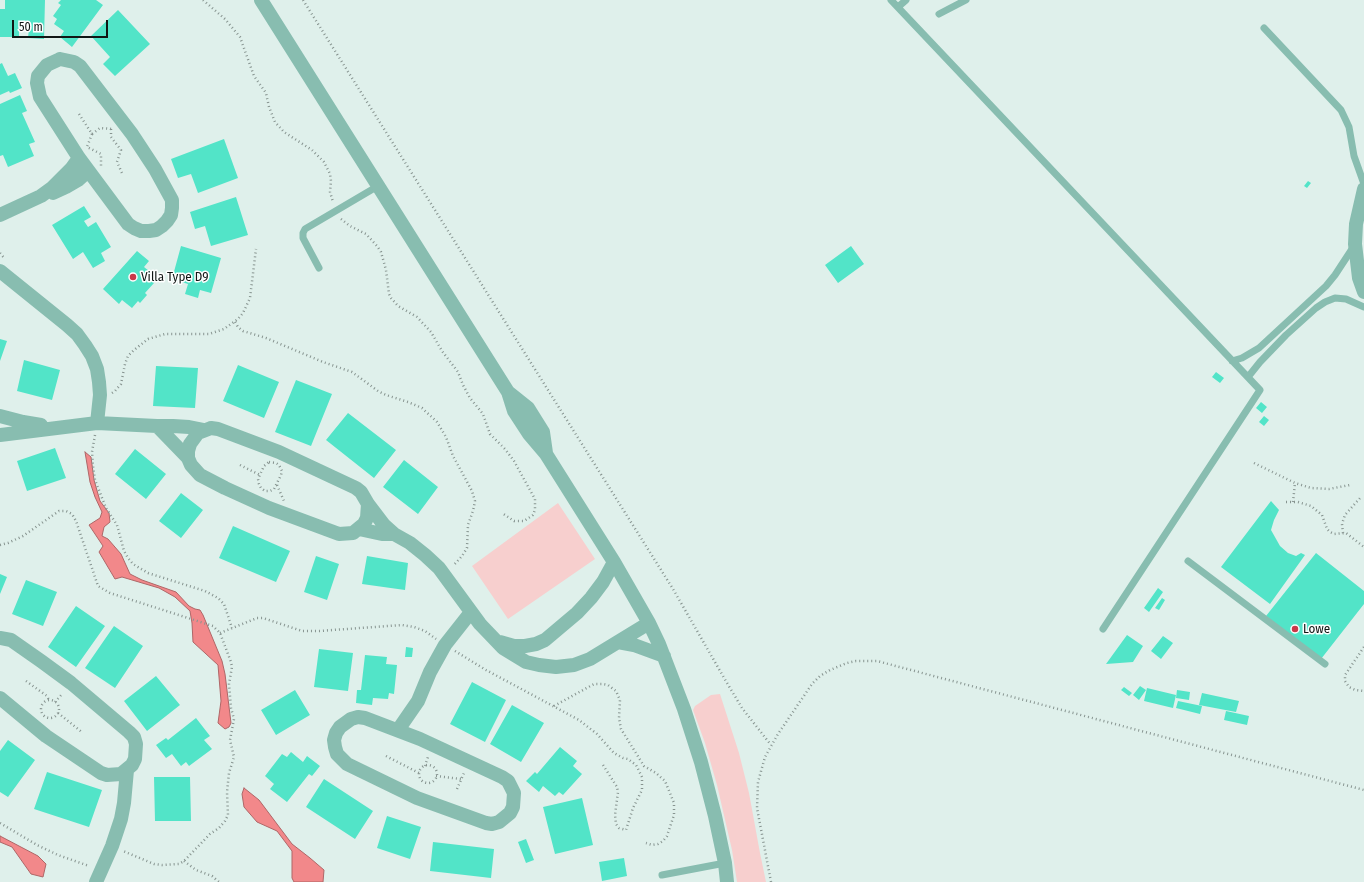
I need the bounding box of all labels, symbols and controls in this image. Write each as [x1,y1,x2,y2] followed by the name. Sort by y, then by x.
[14,12,110,38] scale bar
[19,20,43,34] text: 50 m
[141,269,209,285] place label: Villa Type D9
[128,272,138,282] marker: Villa Type D9
[1303,621,1330,637] place label: Lowe
[1290,624,1300,634] marker: Lowe

